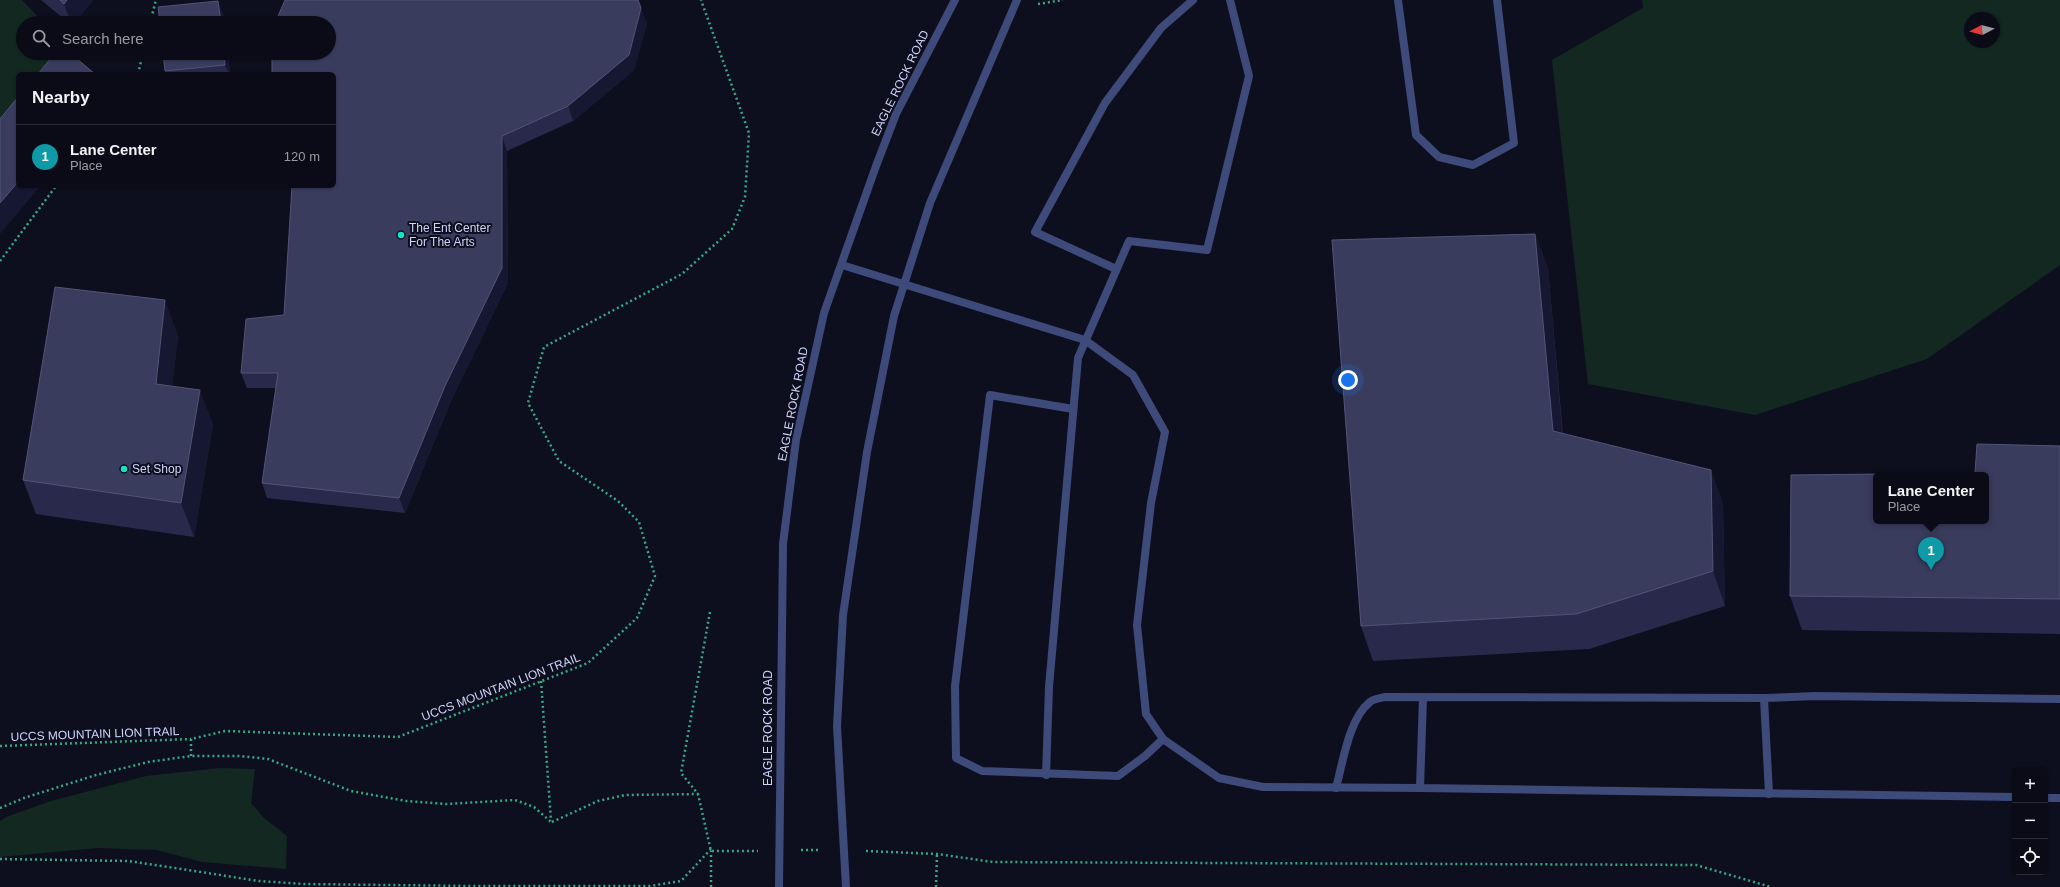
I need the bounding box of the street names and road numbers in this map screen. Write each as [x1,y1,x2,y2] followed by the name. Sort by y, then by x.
[868,27,932,138] street label: EAGLE ROCK ROAD
[775,345,811,462] street label: EAGLE ROCK ROAD
[420,650,583,724] street label: UCCS MOUNTAIN LION TRAIL
[761,670,775,786] street label: EAGLE ROCK ROAD
[10,724,180,744] street label: UCCS MOUNTAIN LION TRAIL

